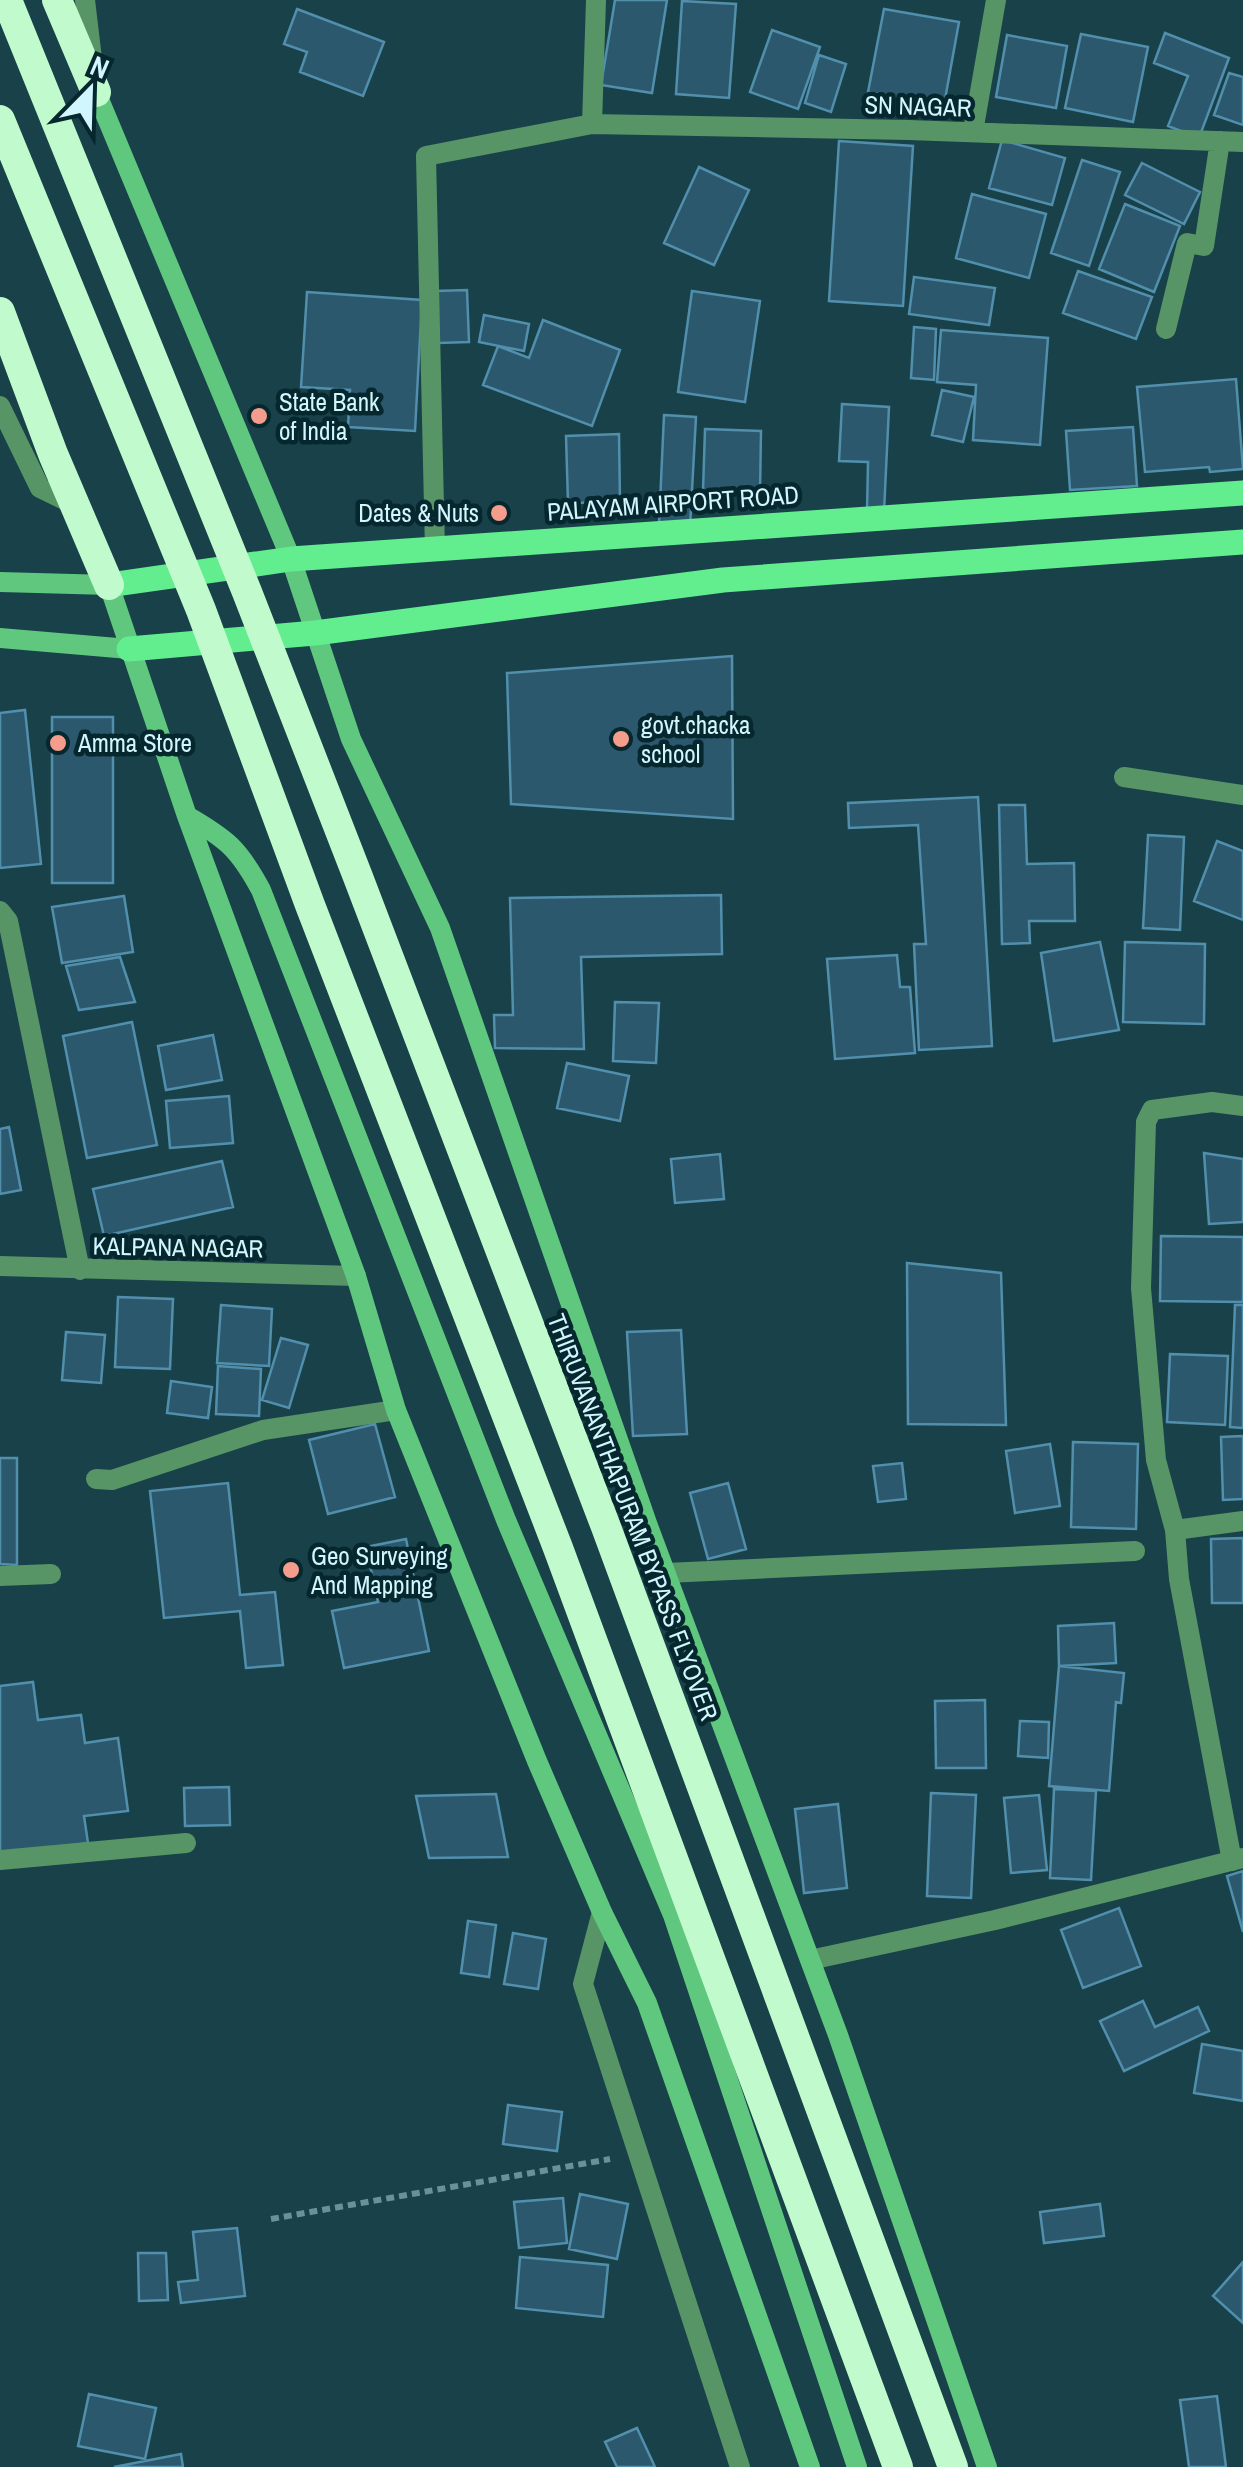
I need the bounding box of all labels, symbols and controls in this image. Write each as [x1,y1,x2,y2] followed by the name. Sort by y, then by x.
[40,40,140,140] north arrow
[85,46,115,88] text: N
[864,87,972,125] street label: SN NAGAR
[279,385,380,448] place label: State Bank of India
[248,405,270,427] marker: State Bank of India
[546,477,800,529] street label: PALAYAM AIRPORT ROAD
[358,496,479,530] place label: Dates & Nuts
[488,502,510,524] marker: Dates & Nuts
[641,708,751,771] place label: govt.chacka school
[77,726,192,760] place label: Amma Store
[610,728,632,750] marker: govt.chacka school
[47,732,69,754] marker: Amma Store
[92,1229,264,1265] street label: KALPANA NAGAR
[540,1309,727,1725] street label: THIRUVANANTHAPURAM BYPASS FLYOVER
[310,1539,448,1602] place label: Geo Surveying And Mapping
[280,1559,302,1581] marker: Geo Surveying And Mapping

